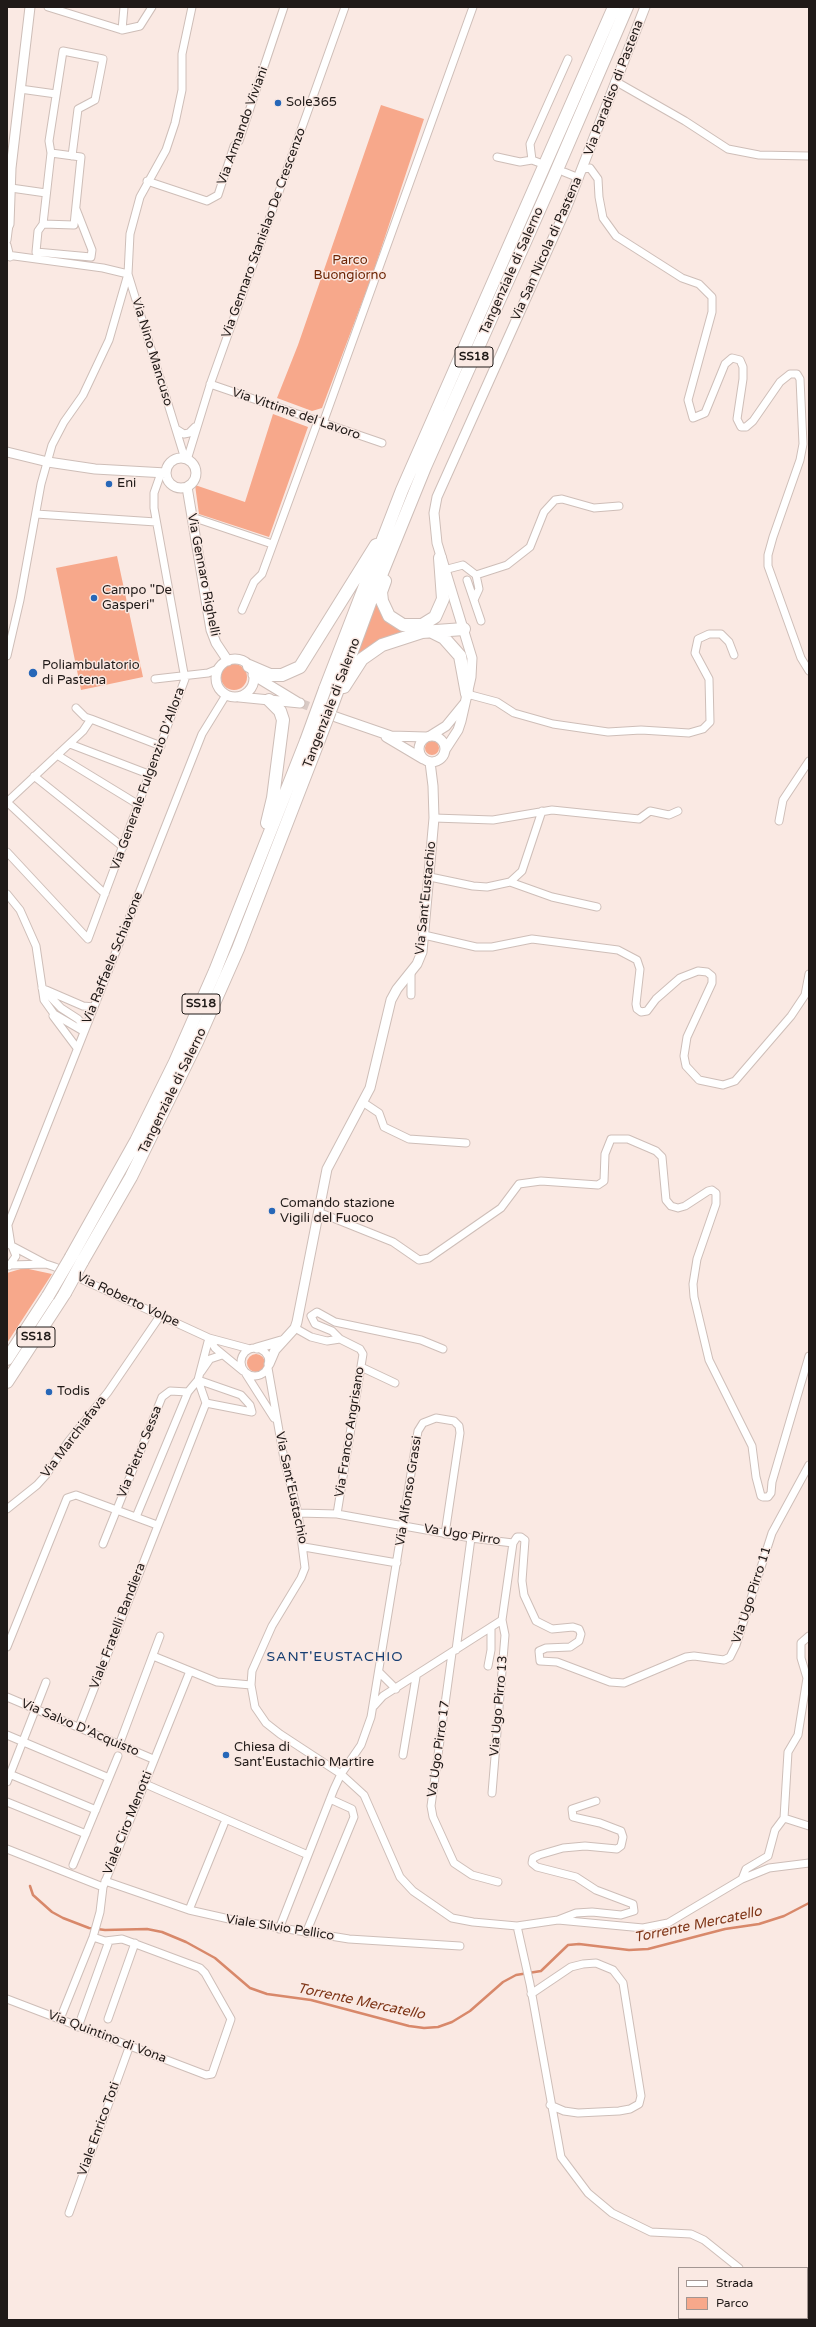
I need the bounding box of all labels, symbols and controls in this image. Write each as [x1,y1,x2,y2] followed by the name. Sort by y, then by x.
[581,18,647,158] street label: Via Paradiso di Pastena
[214,65,272,187] street label: Via Armando Viviani
[286,95,337,111] place label: Sole365
[273,98,283,108] marker: Sole365
[219,126,309,340] street label: Via Gennaro Stanislao De Crescenzo
[508,175,586,323] street label: Via San Nicola di Pastena
[477,205,547,337] street label: Tangenziale di Salerno
[314,253,386,284] park label: Parco Buongiorno
[128,296,176,408] street label: Via Nino Mancuso
[455,347,493,367] road number: SS18
[230,385,362,443] street label: Via Vittime del Lavoro
[117,476,136,492] place label: Eni
[104,479,114,489] marker: Eni
[183,512,223,638] street label: Via Gennaro Righelli
[102,583,172,614] place label: Campo "De Gasperi"
[89,593,99,603] marker: Campo "De Gasperi"
[300,636,364,770] street label: Tangenziale di Salerno
[42,658,140,689] place label: Poliambulatorio di Pastena
[27,667,39,679] marker: Poliambulatorio di Pastena
[108,685,188,873] street label: Via Generale Fulgenzio D'Allora
[412,840,440,956] street label: Via Sant'Eustachio
[79,890,147,1026] street label: Via Raffaele Schiavone
[182,994,220,1014] road number: SS18
[136,1026,210,1156] street label: Tangenziale di Salerno
[280,1196,395,1227] place label: Comando stazione Vigili del Fuoco
[267,1206,277,1216] marker: Comando stazione Vigili del Fuoco
[74,1269,182,1331] street label: Via Roberto Volpe
[17,1327,55,1347] road number: SS18
[332,1366,368,1498] street label: Via Franco Angrisano
[57,1384,90,1400] place label: Todis
[44,1387,54,1397] marker: Todis
[38,1393,110,1481] street label: Via Marchiafava
[114,1404,166,1500] street label: Via Pietro Sessa
[271,1431,311,1545] street label: Via Sant'Eustachio
[393,1435,425,1547] street label: Via Alfonso Grassi
[422,1521,502,1549] street label: Va Ugo Pirro
[729,1544,775,1646] street label: Via Ugo Pirro 11
[87,1561,149,1691] street label: Viale Fratelli Bandiera
[266,1649,404,1665] district label: SANT'EUSTACHIO
[487,1655,511,1757] street label: Via Ugo Pirro 13
[19,1696,141,1760] street label: Via Salvo D'Acquisto
[425,1700,453,1798] street label: Va Ugo Pirro 17
[234,1740,374,1771] place label: Chiesa di Sant'Eustachio Martire
[221,1750,231,1760] marker: Chiesa di Sant'Eustachio Martire
[100,1769,156,1877] street label: Viale Ciro Menotti
[633,1903,763,1947] water label: Torrente Mercatello
[225,1912,335,1944] street label: Viale Silvio Pellico
[296,1980,426,2024] water label: Torrente Mercatello
[45,2007,169,2067] street label: Via Quintino di Vona
[75,2080,123,2178] street label: Viale Enrico Toti
[678,2267,808,2319] legend
[716,2276,753,2290] text: Strada
[716,2296,749,2310] text: Parco

